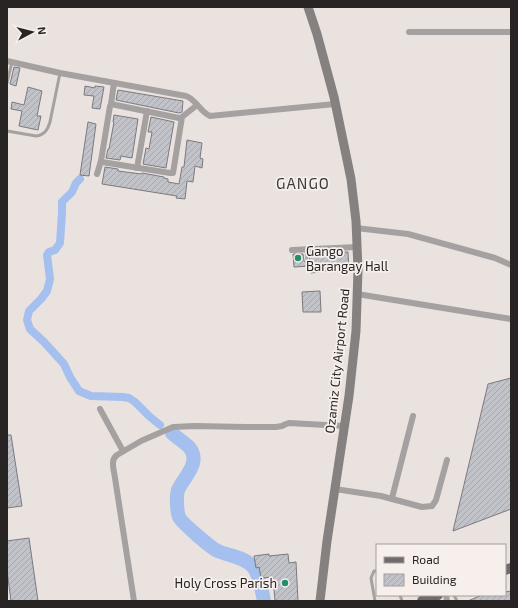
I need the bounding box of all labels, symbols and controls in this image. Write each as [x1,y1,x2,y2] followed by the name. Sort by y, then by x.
[12,12,52,52] north arrow
[35,26,49,36] text: N
[276,174,330,192] district label: GANGO
[306,243,389,274] place label: Gango Barangay Hall
[293,253,303,263] marker: Gango Barangay Hall
[321,288,353,434] street label: Ozamiz City Airport Road
[376,544,506,596] legend
[412,552,440,566] text: Road
[412,572,457,586] text: Building
[175,575,277,591] place label: Holy Cross Parish
[280,578,290,588] marker: Holy Cross Parish

